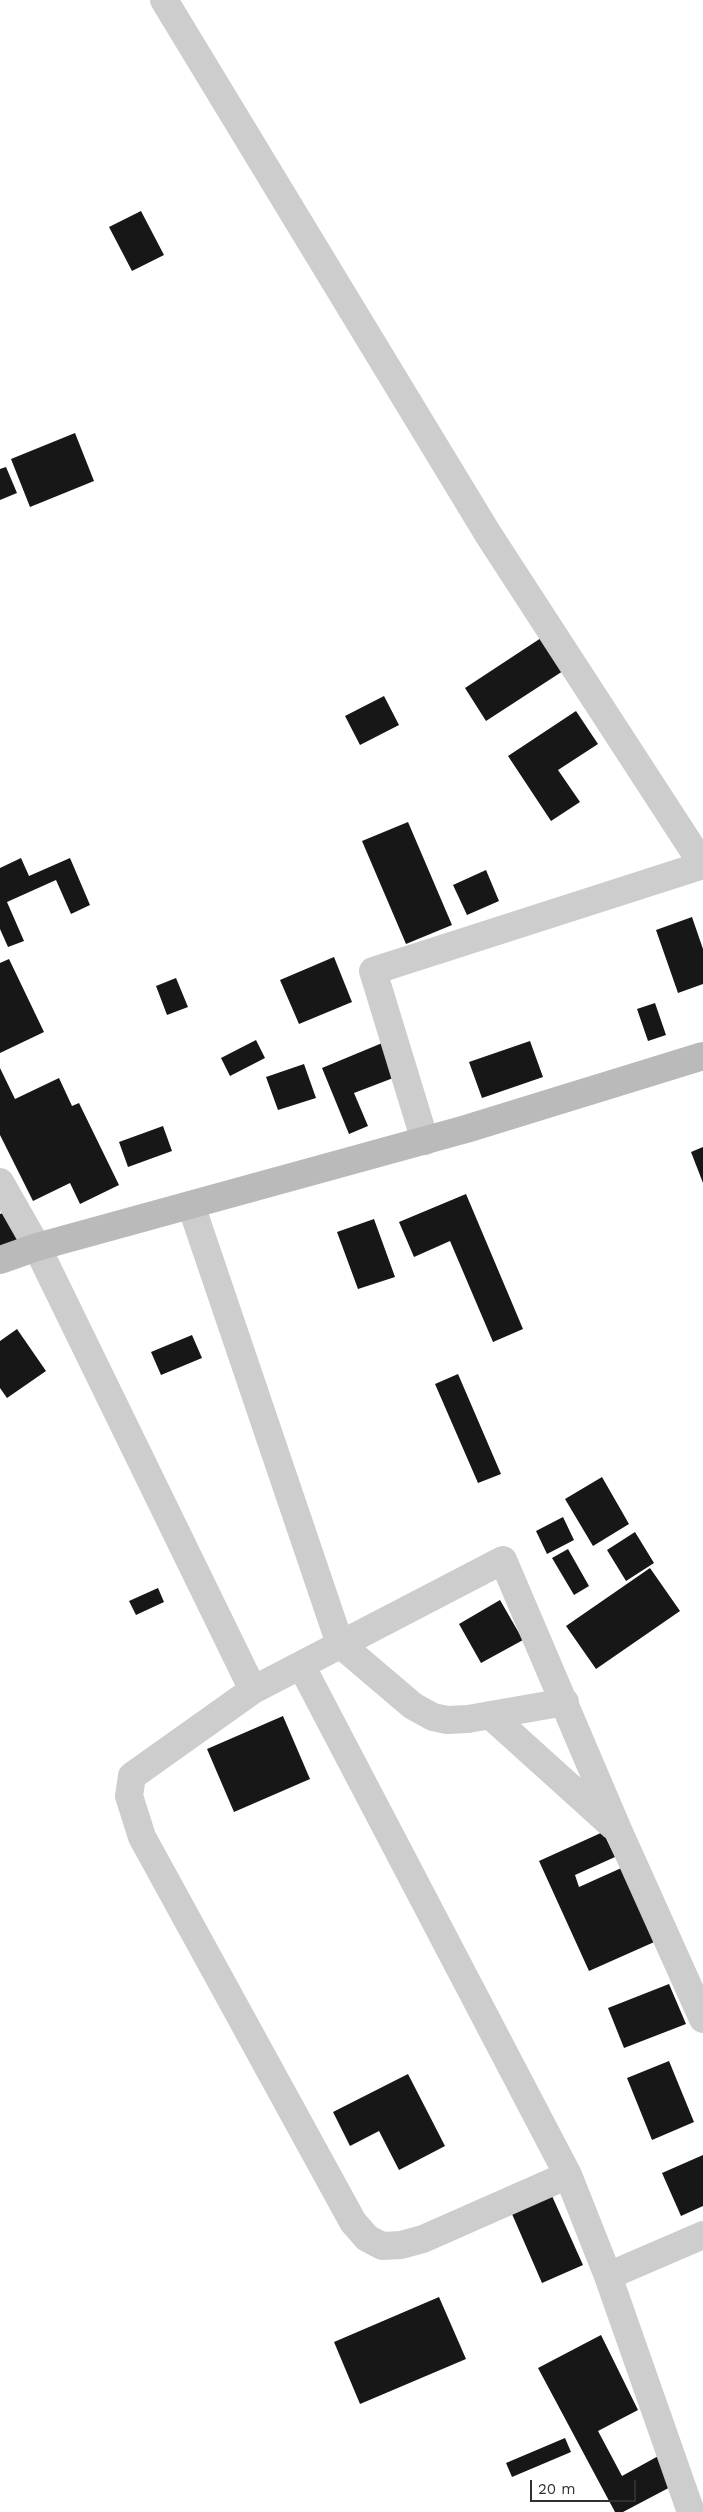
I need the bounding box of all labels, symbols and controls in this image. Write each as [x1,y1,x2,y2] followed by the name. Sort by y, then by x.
[533,2470,639,2502] scale bar
[538,2480,576,2498] text: 20 m

